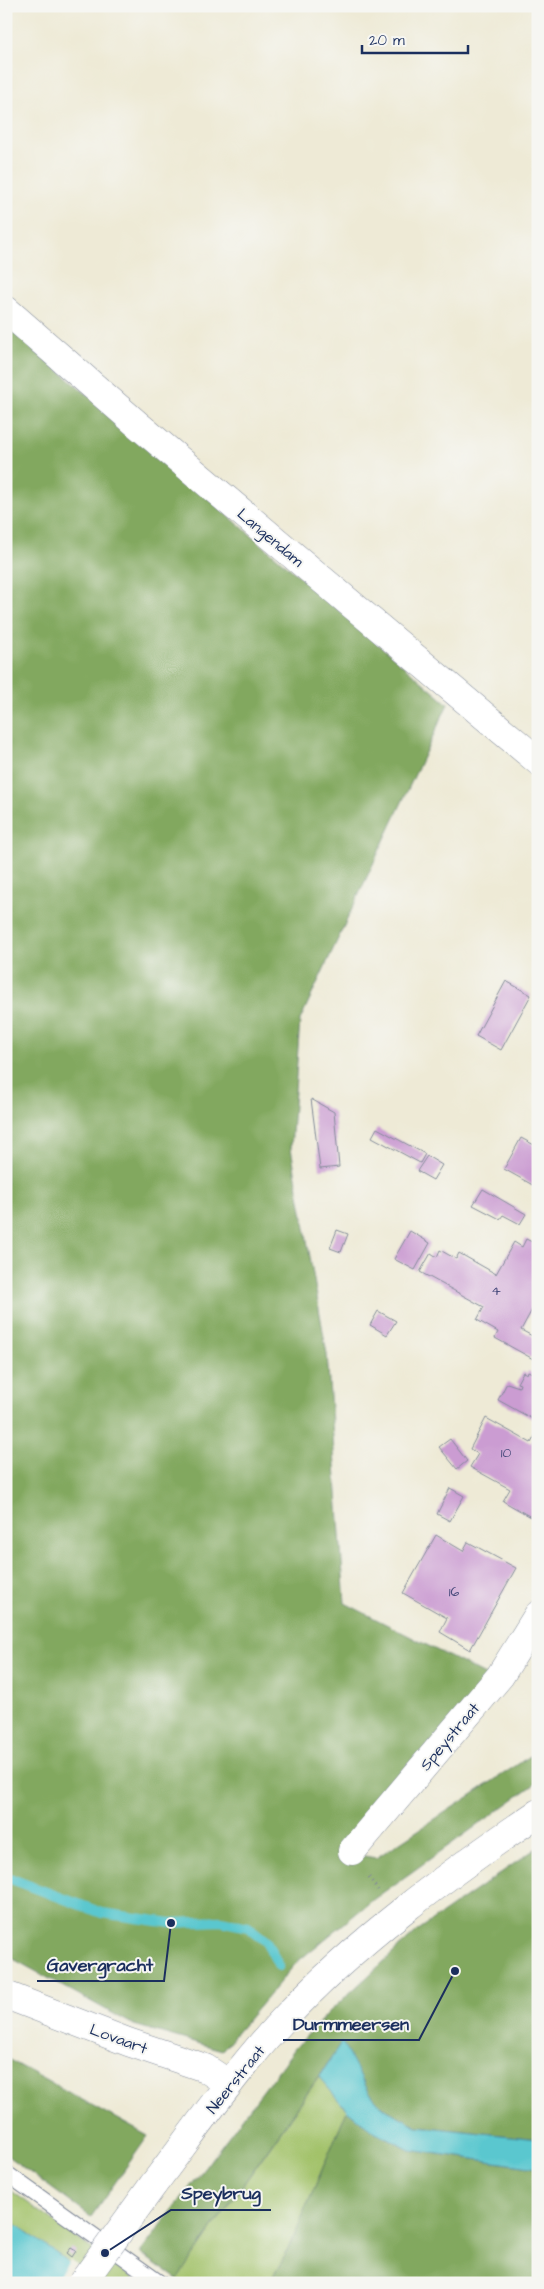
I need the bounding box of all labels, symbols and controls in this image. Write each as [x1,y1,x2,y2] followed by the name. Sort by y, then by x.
[362,22,468,54] scale bar
[369,30,405,51] text: 20 m
[232,503,309,573] street label: Langendam
[491,1281,501,1301] house number: 4
[501,1443,511,1463] house number: 10
[449,1582,460,1602] house number: 16
[415,1697,486,1776] street label: Speystraat
[37,1948,164,1981] callout: Gavergracht
[47,1953,154,1979] text: Gavergracht
[283,2007,419,2040] callout: Durmmeersen
[293,2012,409,2037] text: Durmmeersen
[87,2018,151,2060] street label: Lovaart
[201,2040,271,2119] street label: Neerstraat
[171,2177,271,2210] callout: Speybrug
[180,2181,262,2207] text: Speybrug

